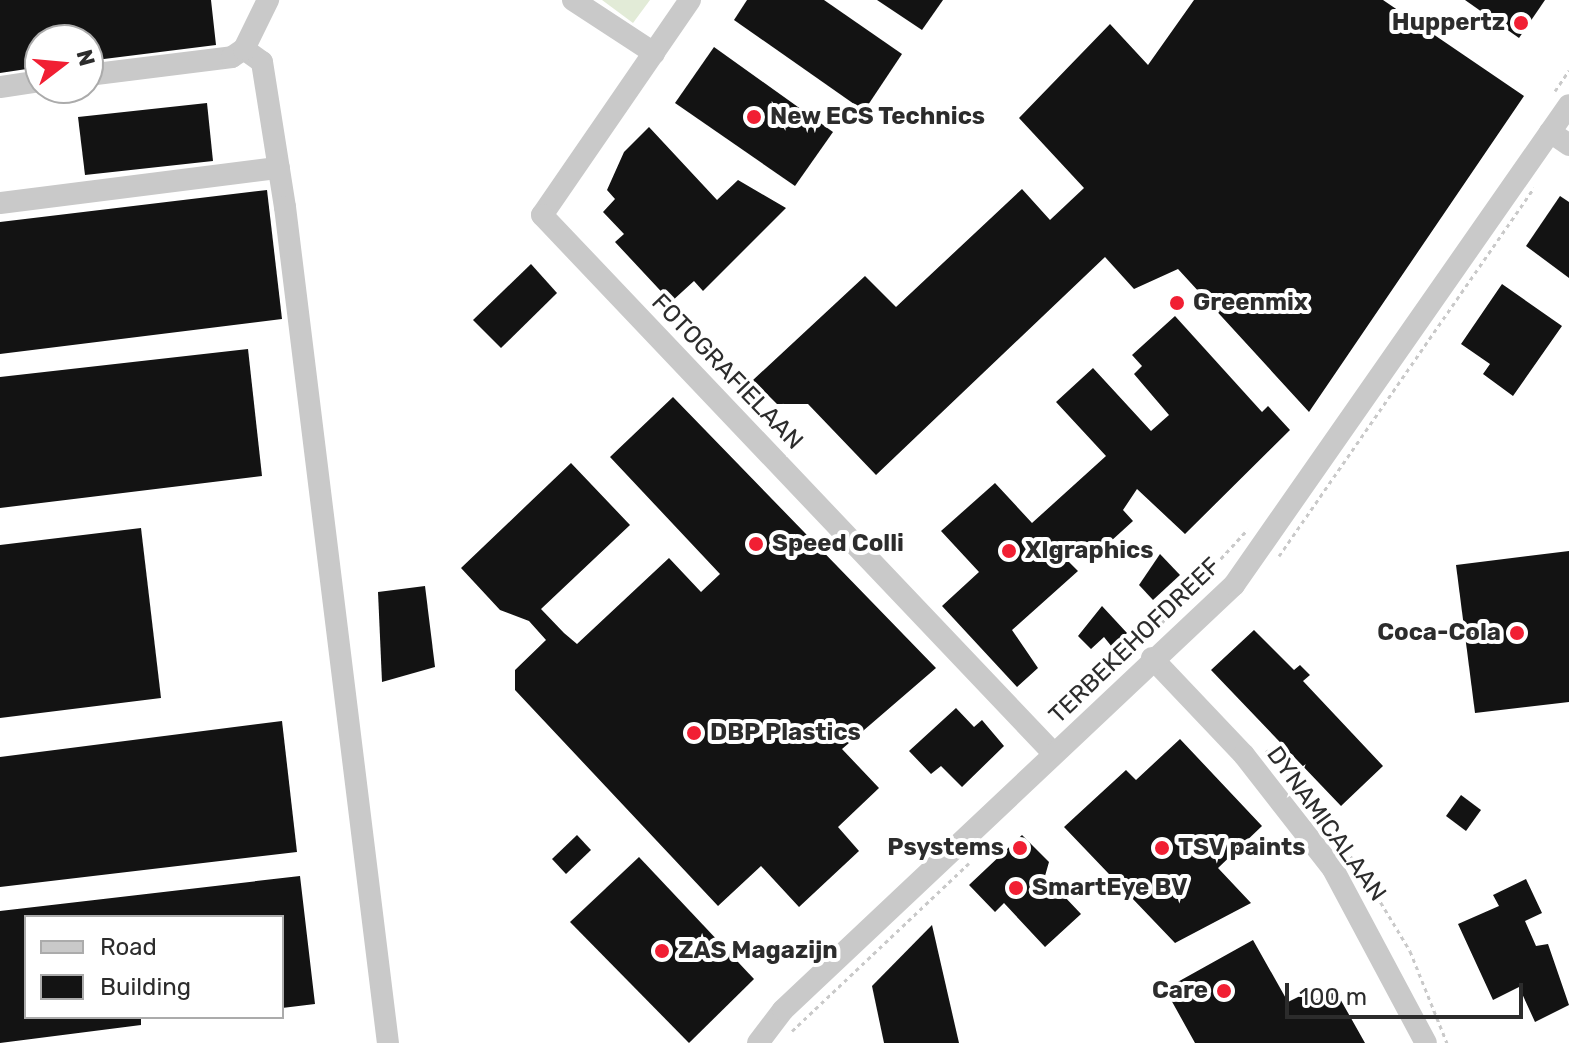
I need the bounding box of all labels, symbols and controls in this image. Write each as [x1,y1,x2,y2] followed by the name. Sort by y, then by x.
[1392,9,1505,37] place label: Huppertz
[1512,14,1530,32] marker: Huppertz
[24,24,104,104] north arrow
[70,46,101,69] text: N
[770,103,986,131] place label: New ECS Technics
[745,108,763,126] marker: New ECS Technics
[645,288,809,456] street label: FOTOGRAFIELAAN
[1193,289,1308,317] place label: Greenmix
[1168,294,1186,312] marker: Greenmix
[772,530,904,558] place label: Speed Colli
[747,535,765,553] marker: Speed Colli
[1025,537,1154,565] place label: Xlgraphics
[1000,542,1018,560] marker: Xlgraphics
[1044,552,1226,730] street label: TERBEKEHOFDREEF
[1377,619,1501,647] place label: Coca-Cola
[1508,624,1526,642] marker: Coca-Cola
[710,719,861,747] place label: DBP Plastics
[685,724,703,742] marker: DBP Plastics
[1260,741,1392,907] street label: DYNAMICALAAN
[887,834,1004,862] place label: Psystems
[1178,834,1306,862] place label: TSV paints
[1011,839,1029,857] marker: Psystems
[1153,839,1171,857] marker: TSV paints
[1032,874,1188,902] place label: SmartEye BV
[1007,879,1025,897] marker: SmartEye BV
[24,915,284,1019] legend
[100,933,157,961] text: Road
[678,937,838,965] place label: ZAS Magazijn
[653,942,671,960] marker: ZAS Magazijn
[1289,967,1527,1017] scale bar
[100,973,191,1001] text: Building
[1152,977,1208,1005] place label: Care
[1215,982,1233,1000] marker: Care
[1299,983,1367,1011] text: 100 m

